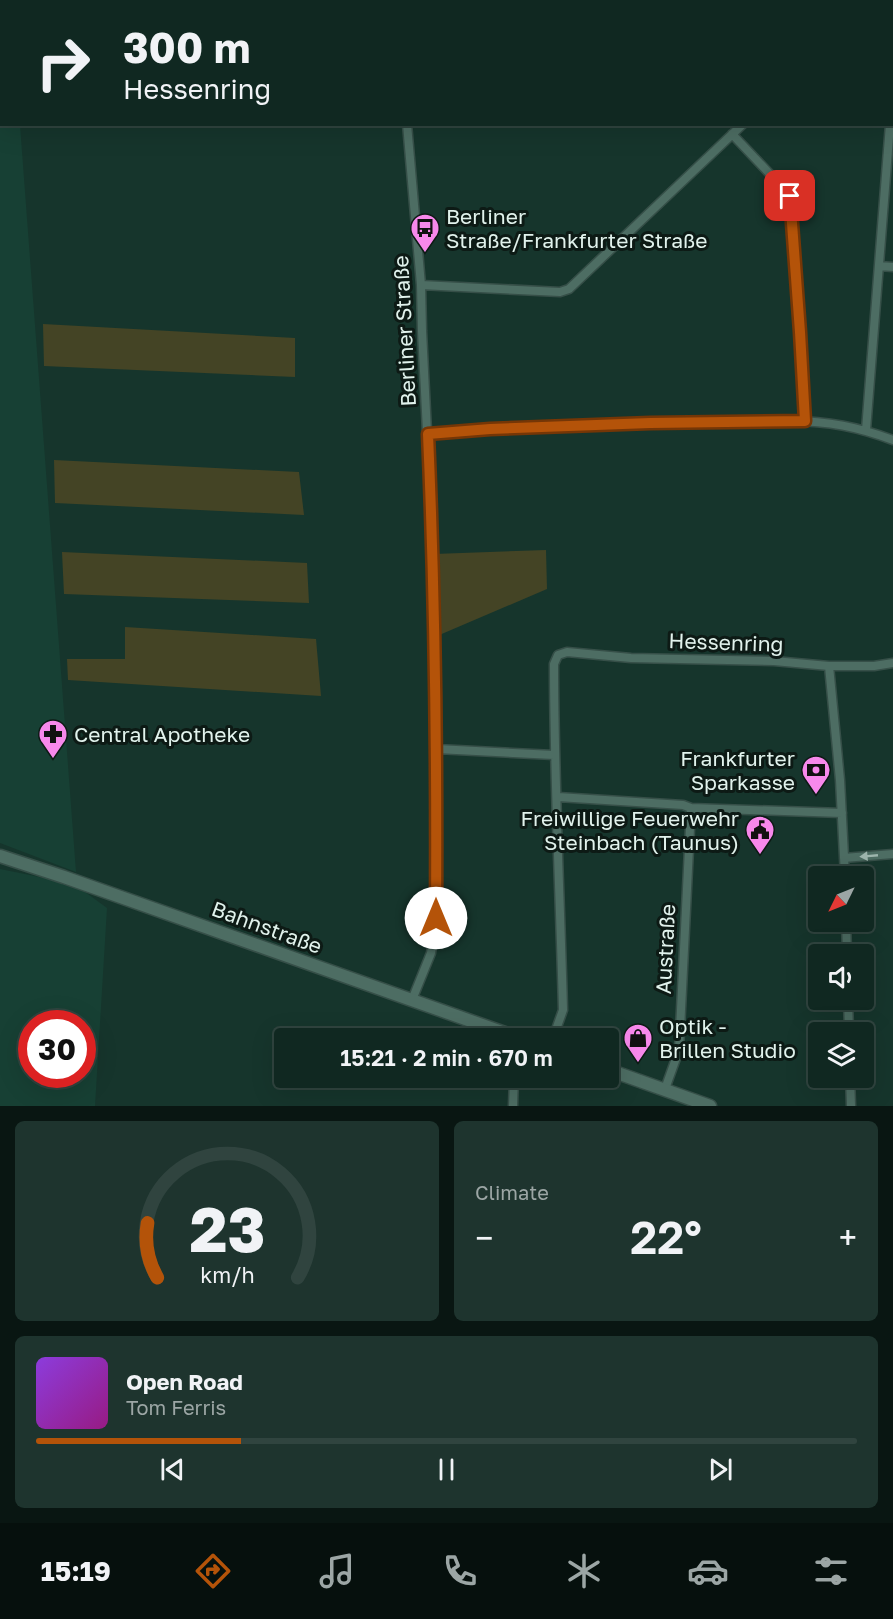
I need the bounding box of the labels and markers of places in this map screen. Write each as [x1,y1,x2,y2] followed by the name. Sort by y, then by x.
[764,170,815,221] pin
[446,203,707,253] place label: Berliner Straße/Frankfurter Straße
[409,212,441,254] bus stop icon: Berliner Straße/Frankfurter Straße
[37,718,69,760] pharmacy icon: Central Apotheke
[74,721,250,747] place label: Central Apotheke
[680,745,795,795] place label: Frankfurter Sparkasse
[800,754,832,796] bank icon: Frankfurter Sparkasse
[521,805,739,855] place label: Freiwillige Feuerwehr Steinbach (Taunus)
[744,814,776,856] public building icon: Freiwillige Feuerwehr Steinbach (Taunus)
[659,1013,796,1063] place label: Optik - Brillen Studio
[622,1022,654,1064] shop icon: Optik - Brillen Studio

